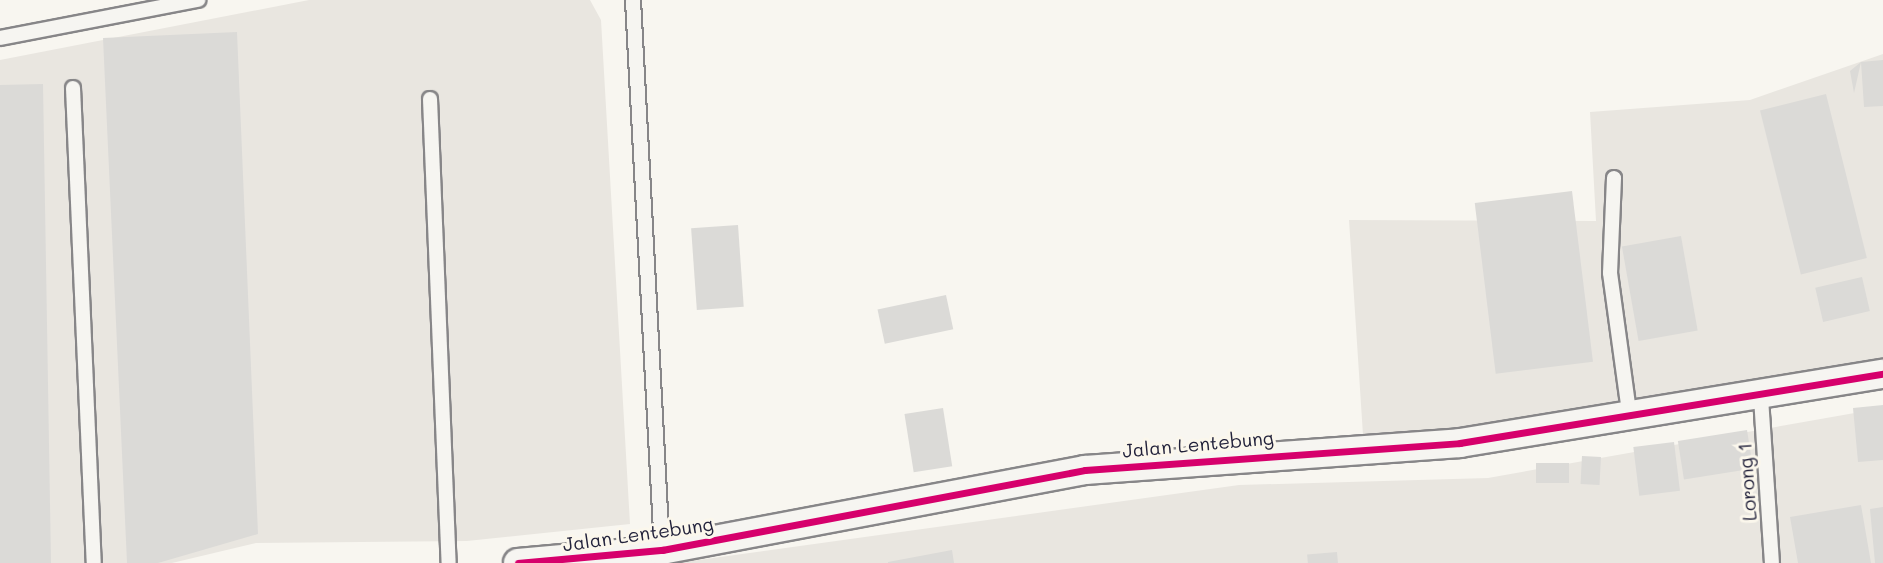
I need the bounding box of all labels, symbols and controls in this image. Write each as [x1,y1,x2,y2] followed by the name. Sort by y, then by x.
[1121,426,1275,462] street label: Jalan Lentebung
[1733,442,1761,522] street label: Lorong 1
[561,512,715,556] street label: Jalan Lentebung

